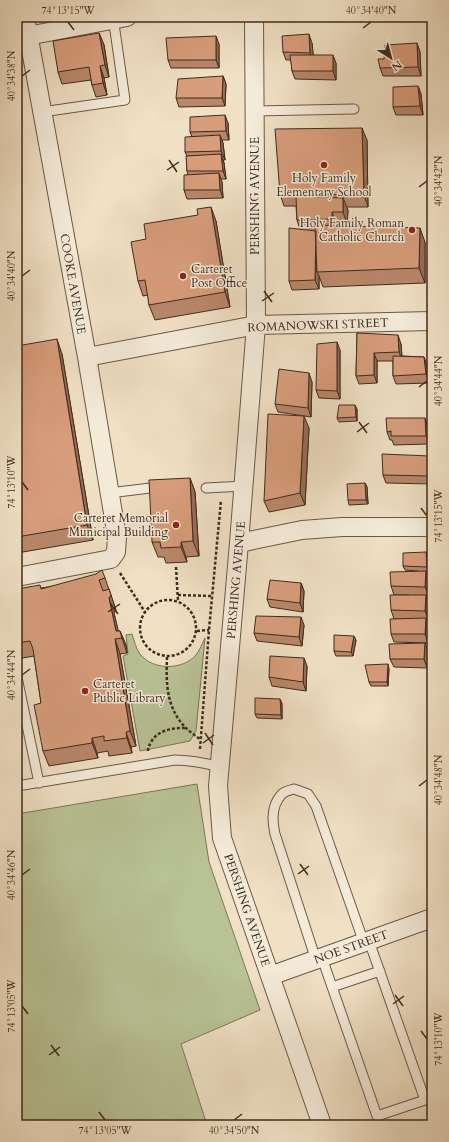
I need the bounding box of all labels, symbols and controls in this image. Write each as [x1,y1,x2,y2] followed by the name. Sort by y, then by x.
[41,4,96,18] text: 74°13'15"W
[346,4,397,18] text: 40°34'40"N
[371,38,411,78] north arrow
[5,50,19,101] text: 40°34'38"N
[388,57,405,75] text: N
[247,137,263,255] street label: PERSHING AVENUE
[432,155,446,206] text: 40°34'42"N
[319,160,329,170] marker: Holy Family Elementary School
[276,170,372,200] place label: Holy Family Elementary School
[300,215,404,245] place label: Holy Family Roman Catholic Church
[407,225,417,235] marker: Holy Family Roman Catholic Church
[56,233,90,335] street label: COOKE AVENUE
[5,250,19,301] text: 40°34'40"N
[191,261,247,291] place label: Carteret Post Office
[178,271,188,281] marker: Carteret Post Office
[247,315,389,335] street label: ROMANOWSKI STREET
[432,355,446,406] text: 40°34'44"N
[5,454,19,509] text: 74°13'10"W
[432,488,446,543] text: 74°13'15"W
[69,510,168,540] place label: Carteret Memorial Municipal Building
[171,520,181,530] marker: Carteret Memorial Municipal Building
[223,520,249,640] street label: PERSHING AVENUE
[5,649,19,700] text: 40°34'44"N
[93,676,166,706] place label: Carteret Public Library
[80,686,90,696] marker: Carteret Public Library
[432,754,446,805] text: 40°34'48"N
[5,849,19,900] text: 40°34'46"N
[220,852,274,968] street label: PERSHING AVENUE
[312,926,391,968] street label: NOE STREET
[5,978,19,1033] text: 74°13'05"W
[432,1011,446,1066] text: 74°13'10"W
[78,1124,133,1138] text: 74°13'05"W
[209,1124,260,1138] text: 40°34'50"N

